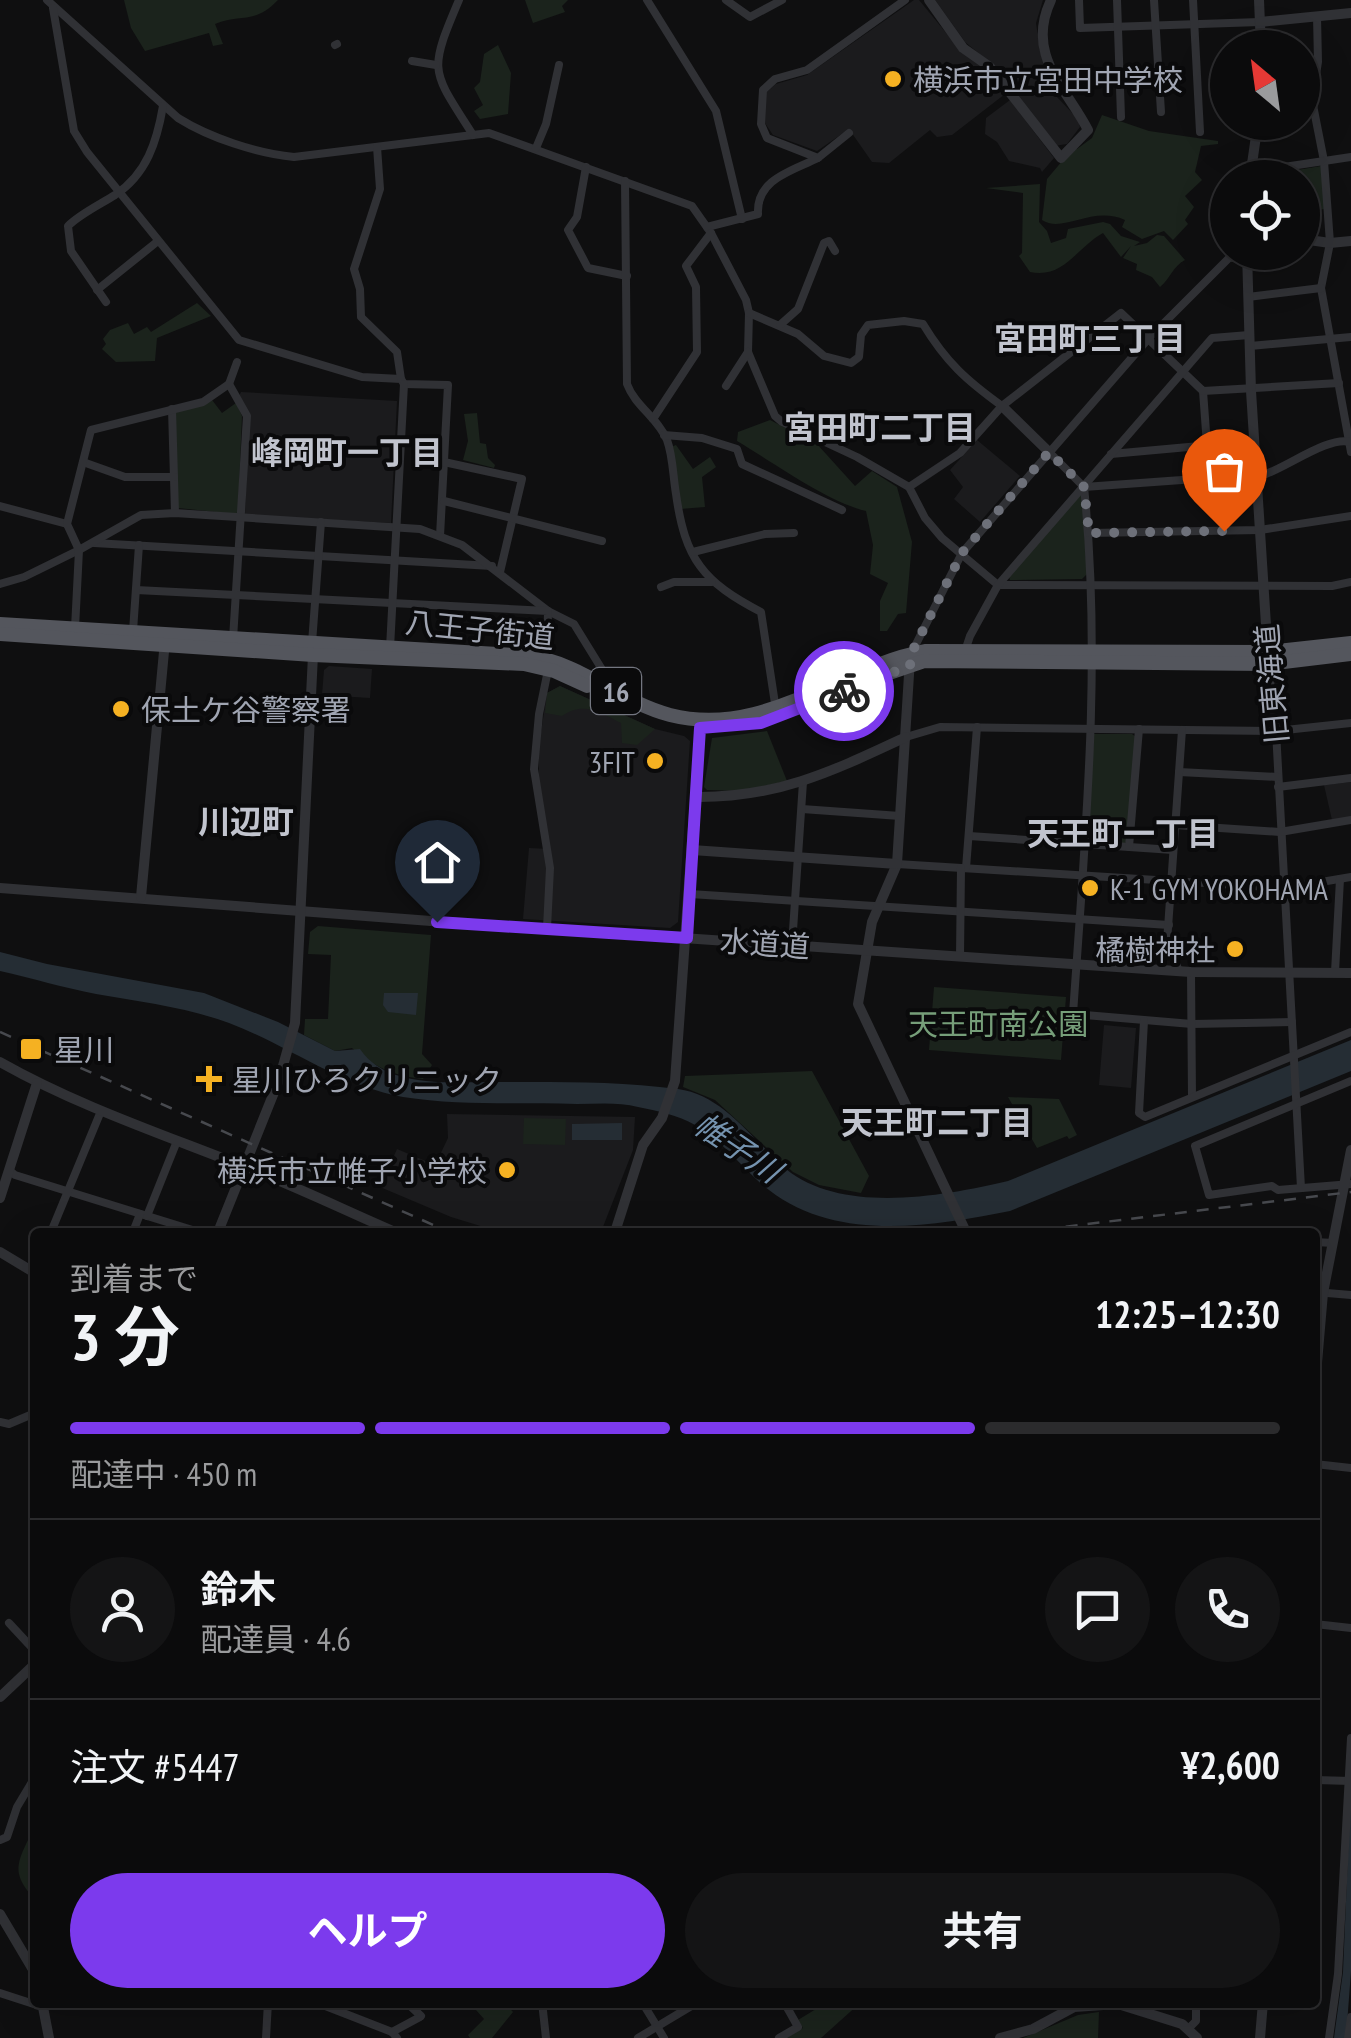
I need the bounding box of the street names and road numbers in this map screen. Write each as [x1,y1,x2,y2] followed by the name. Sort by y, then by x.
[403,602,557,656] street label: 八王子街道
[1246,623,1296,745] street label: 旧東海道
[591,668,641,714] road number: 16
[719,920,811,966] street label: 水道道

